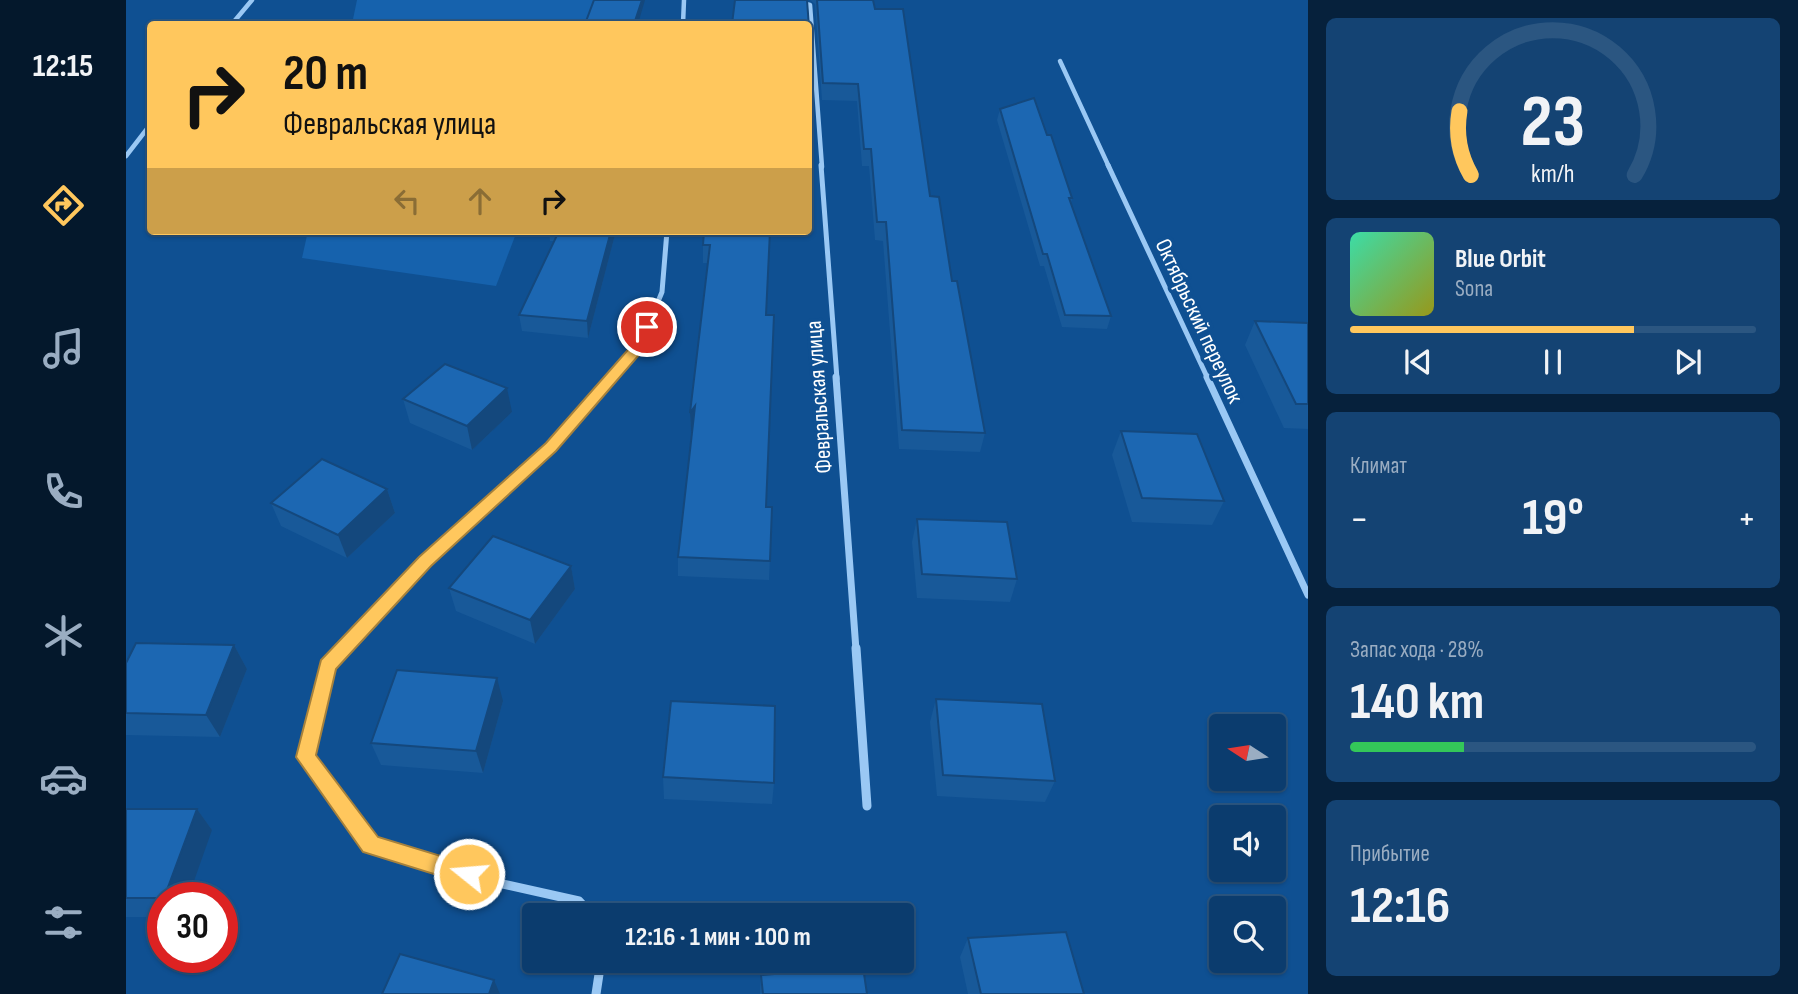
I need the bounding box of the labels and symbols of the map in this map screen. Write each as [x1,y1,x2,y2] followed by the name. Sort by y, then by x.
[1149,234,1249,408] street label: Октябрьский переулок
[617,297,677,357] pin
[800,320,838,474] street label: Февральская улица
[1209,714,1286,791] north arrow
[432,837,506,911] position arrow
[147,882,238,973] speed limit sign: 30

